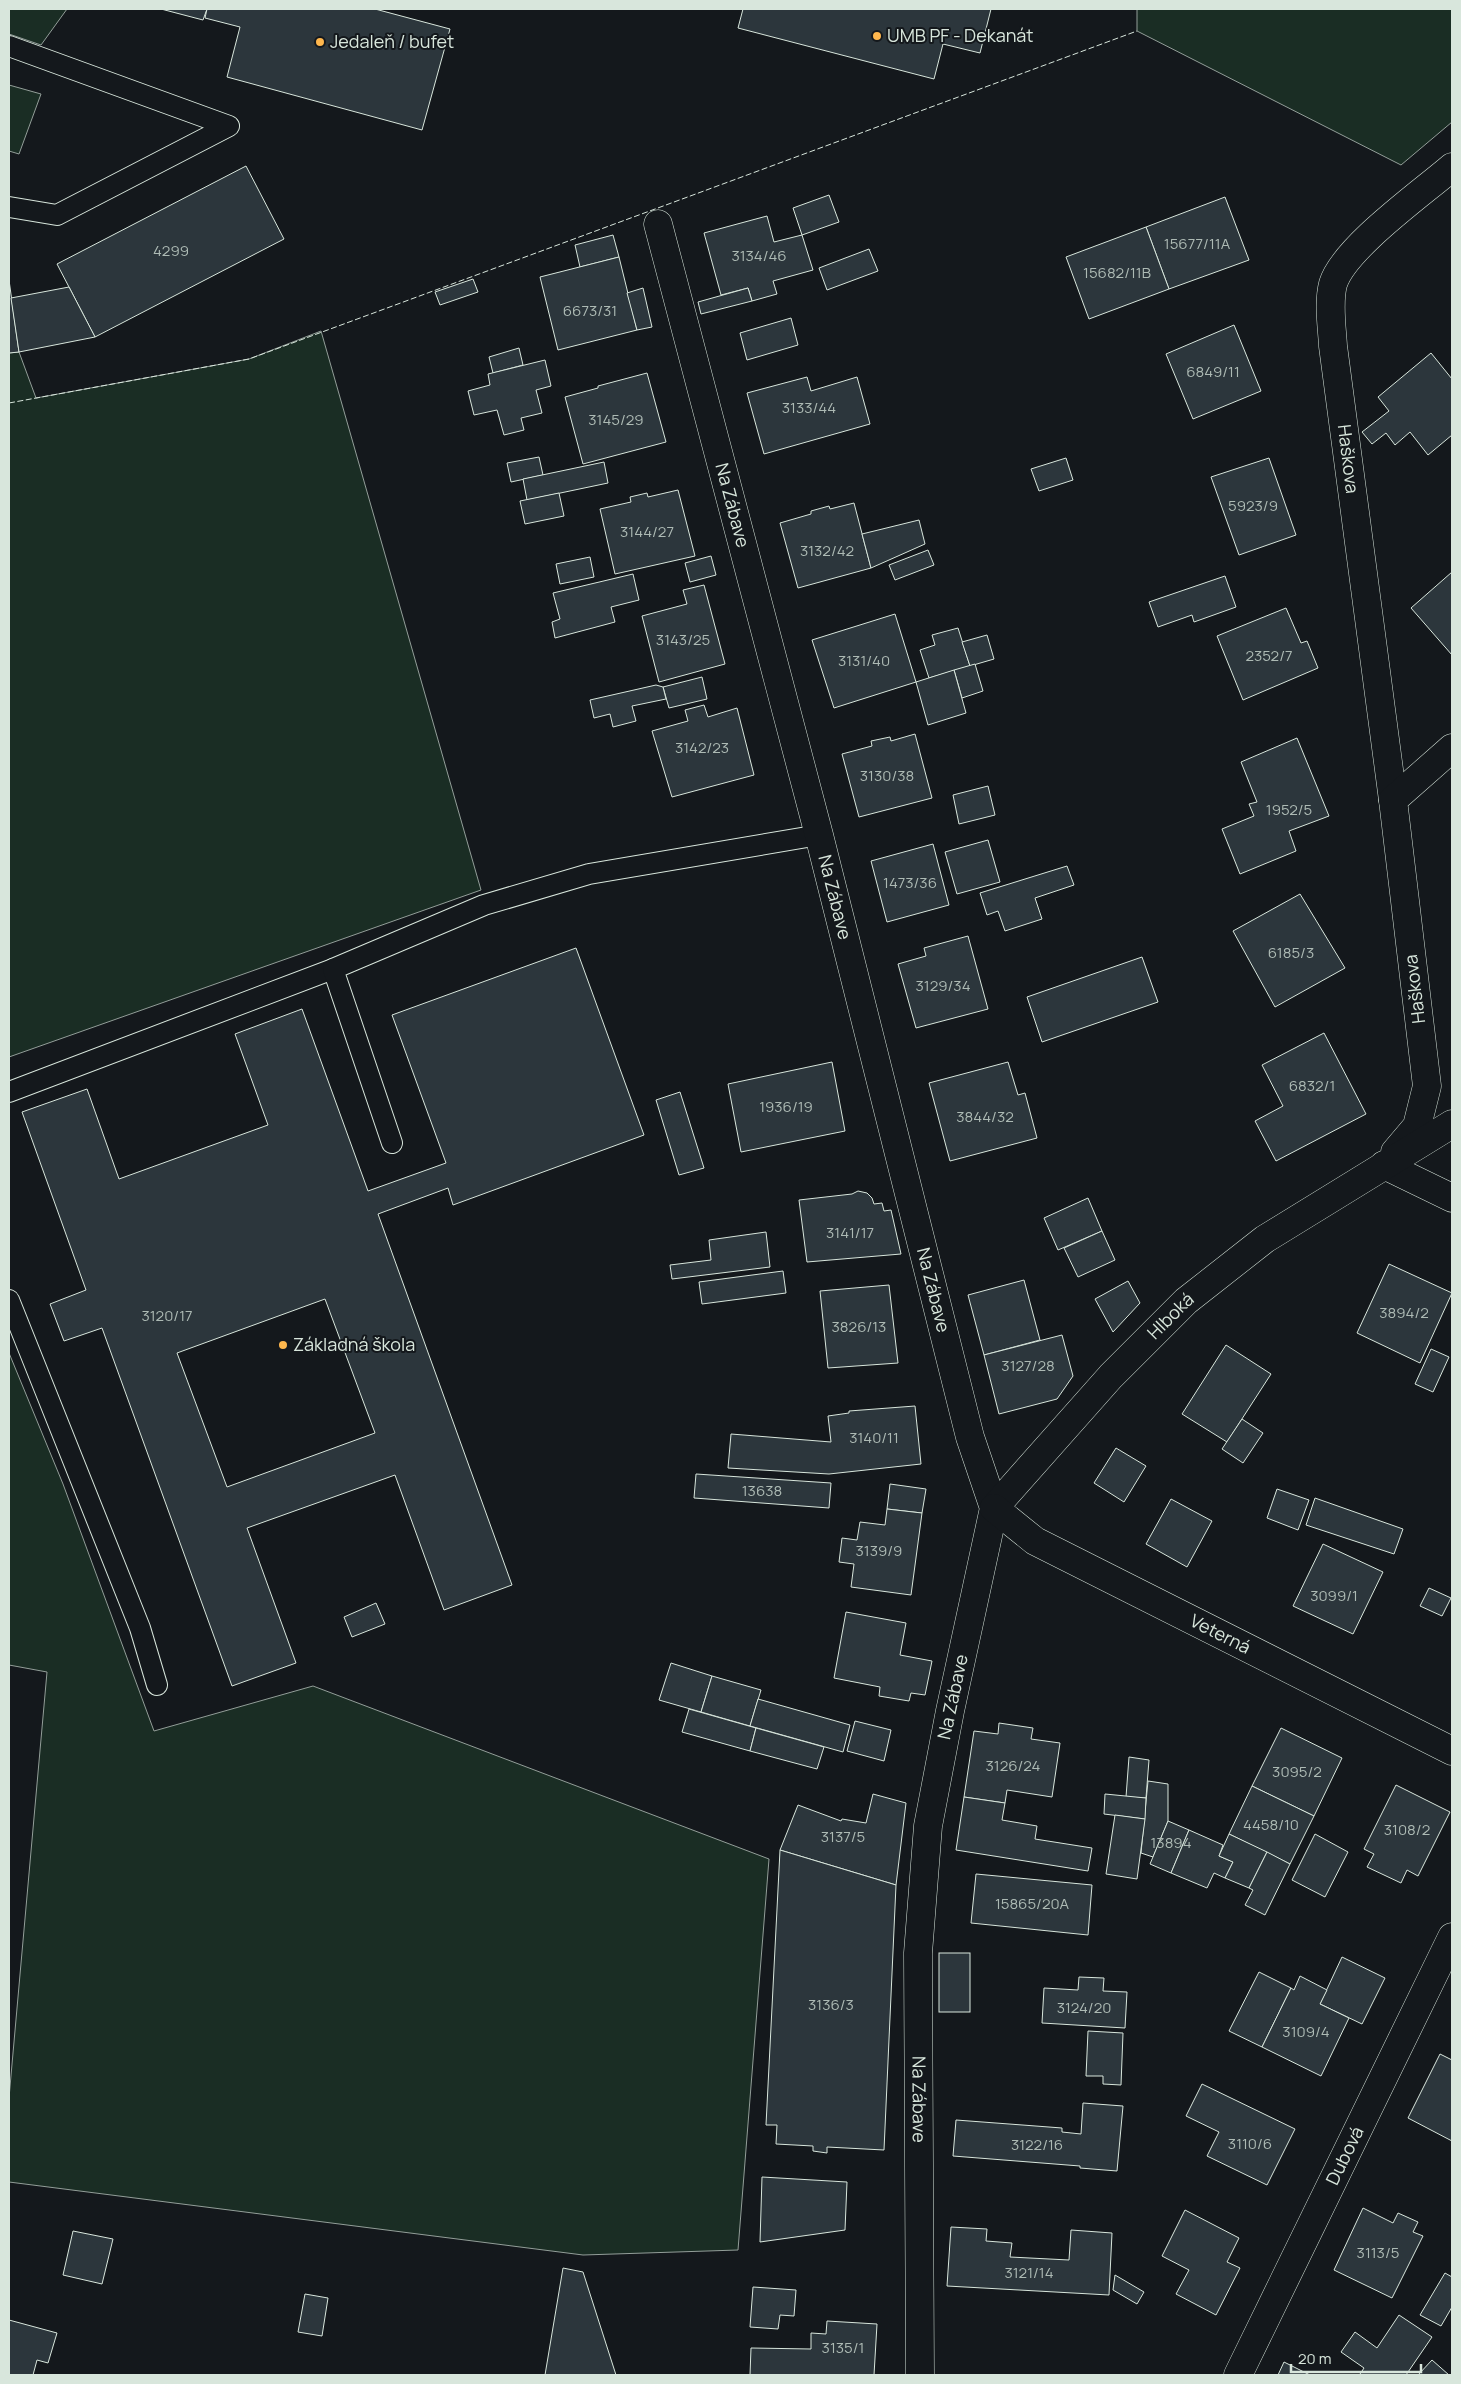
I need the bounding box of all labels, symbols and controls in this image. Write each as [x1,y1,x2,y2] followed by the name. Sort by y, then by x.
[887,23,1034,47] place label: UMB PF - Dekanát
[330,29,454,53] place label: Jedaleň / bufet
[871,30,883,42] marker: UMB PF - Dekanát
[314,36,326,48] marker: Jedaleň / bufet
[1164,233,1231,254] house number: 15677/11A
[153,240,189,261] house number: 4299
[731,245,787,266] house number: 3134/46
[1083,262,1151,283] house number: 15682/11B
[563,300,617,321] house number: 6673/31
[1186,361,1240,382] house number: 6849/11
[782,397,836,418] house number: 3133/44
[588,409,644,430] house number: 3145/29
[1333,423,1365,495] street label: Haškova
[710,460,756,550] street label: Na Zábave
[1228,495,1278,516] house number: 5923/9
[620,521,674,542] house number: 3144/27
[800,540,854,561] house number: 3132/42
[656,629,710,650] house number: 3143/25
[1246,645,1292,666] house number: 2352/7
[838,650,890,671] house number: 3131/40
[675,737,729,758] house number: 3142/23
[860,765,914,786] house number: 3130/38
[1266,799,1312,820] house number: 1952/5
[813,852,858,942] street label: Na Zábave
[883,872,937,893] house number: 1473/36
[1268,942,1314,963] house number: 6185/3
[1398,953,1430,1025] street label: Haškova
[916,975,971,996] house number: 3129/34
[1289,1075,1335,1096] house number: 6832/1
[759,1096,813,1117] house number: 1936/19
[956,1106,1014,1127] house number: 3844/32
[826,1222,874,1243] house number: 3141/17
[912,1245,956,1335] street label: Na Zábave
[1142,1286,1198,1344] street label: Hlboká
[1379,1302,1429,1323] house number: 3894/2
[141,1305,193,1326] house number: 3120/17
[832,1316,886,1337] house number: 3826/13
[293,1332,415,1356] place label: Základná škola
[277,1339,289,1351] marker: Základná škola
[1001,1355,1055,1376] house number: 3127/28
[849,1427,899,1448] house number: 3140/11
[742,1480,782,1501] house number: 13638
[856,1540,902,1561] house number: 3139/9
[1310,1585,1358,1606] house number: 3099/1
[1186,1608,1255,1659] street label: Veterná
[931,1652,973,1742] street label: Na Zábave
[986,1755,1041,1776] house number: 3126/24
[1272,1761,1322,1782] house number: 3095/2
[1243,1814,1299,1835] house number: 4458/10
[1384,1819,1430,1840] house number: 3108/2
[821,1826,865,1847] house number: 3137/5
[1150,1832,1192,1853] house number: 13894
[995,1893,1070,1914] house number: 15865/20A
[808,1994,854,2015] house number: 3136/3
[1057,1997,1111,2018] house number: 3124/20
[1282,2021,1330,2042] house number: 3109/4
[907,2056,932,2143] street label: Na Zábave
[1320,2122,1369,2189] street label: Dubová
[1228,2133,1272,2154] house number: 3110/6
[1011,2134,1063,2155] house number: 3122/16
[1357,2242,1399,2263] house number: 3113/5
[1004,2262,1054,2283] house number: 3121/14
[822,2337,864,2358] house number: 3135/1
[1291,2342,1421,2374] scale bar
[1298,2348,1331,2369] text: 20 m

